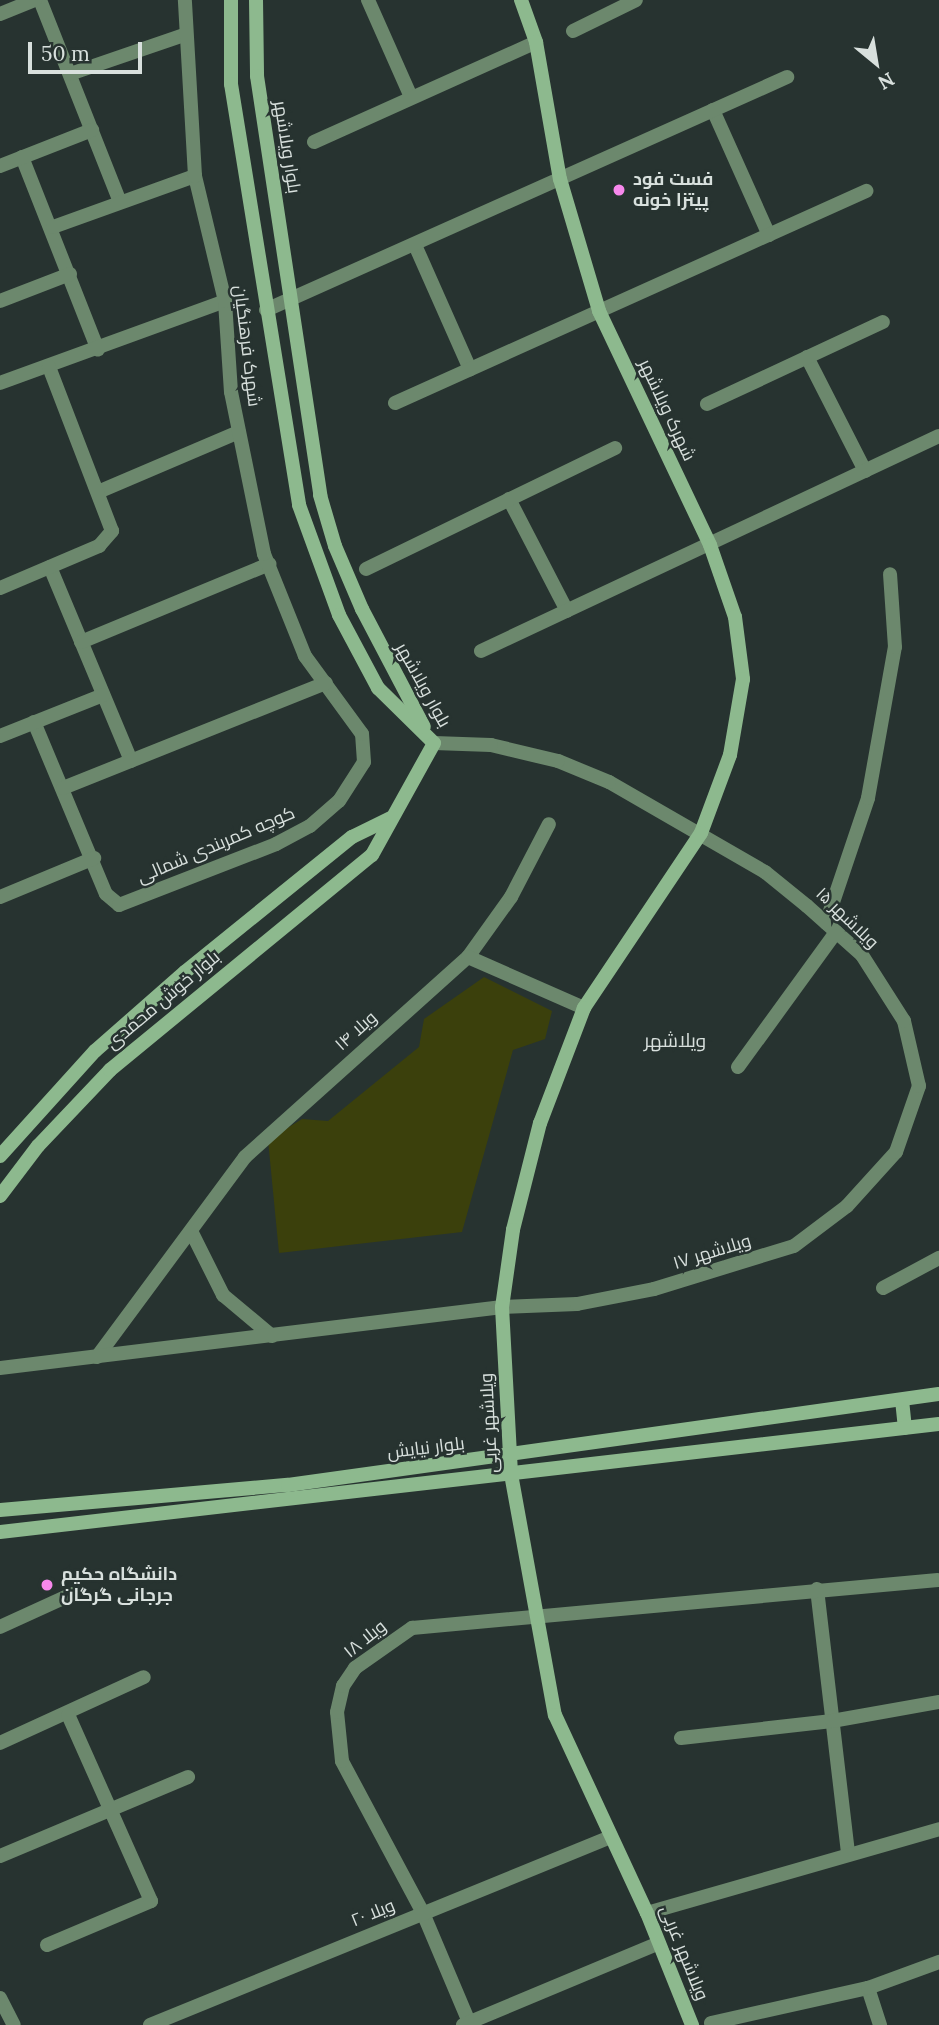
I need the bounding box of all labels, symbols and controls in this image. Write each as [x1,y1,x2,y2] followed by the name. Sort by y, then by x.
[32,28,145,72] scale bar
[841,28,911,98] north arrow
[41,40,90,67] text: 50 m
[874,67,899,95] text: N
[269,99,305,195] street label: بلوار ویلاشهر
[633,169,713,212] place label: فست فود پیتزا خونه
[611,182,627,198] marker: فست فود پیتزا خونه
[229,284,265,408] street label: شهرک فرهنگیان
[634,356,700,464] street label: شهرک ویلاشهر
[391,639,455,731] street label: بلوار ویلاشهر
[134,802,298,888] street label: کوچه کمربندی شمالی
[811,883,883,953] street label: ویلاشهر ۱۵
[102,946,224,1054] street label: بلوار خوش محمدی
[331,1007,381,1055] street label: ۱۴ ویلا
[644,1030,706,1052] district label: ویلاشهر
[670,1230,754,1274] street label: ویلاشهر ۱۷
[476,1372,502,1474] street label: ویلاشهر غربی
[386,1433,466,1463] street label: بلوار نیایش
[61,1564,177,1606] place label: دانشگاه حکیم جرجانی گرگان
[39,1577,55,1593] marker: دانشگاه حکیم جرجانی گرگان
[339,1615,391,1663] street label: ویلا ۱۸
[348,1894,398,1932] street label: ویلا ۲۰
[655,1902,713,2004] street label: ویلاشهر غربی

